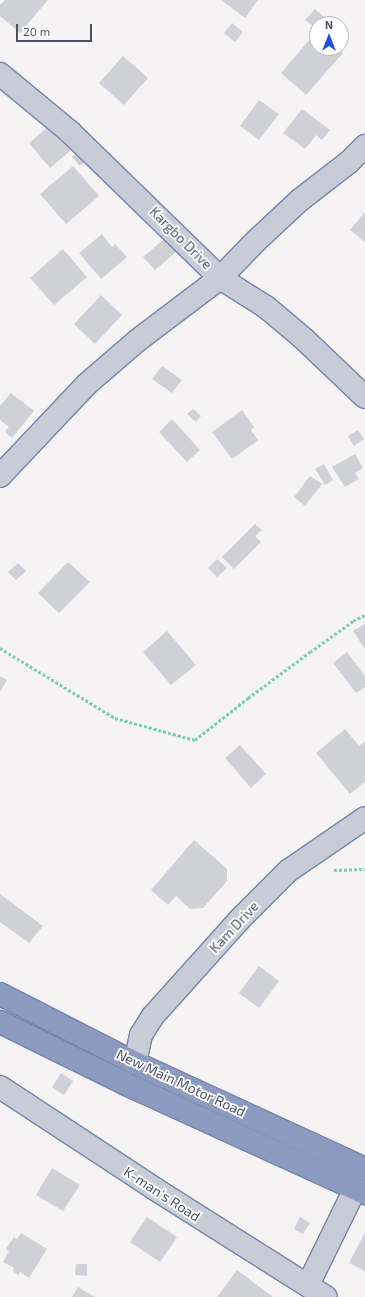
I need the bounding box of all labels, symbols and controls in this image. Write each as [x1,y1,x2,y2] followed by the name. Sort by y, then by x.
[18,16,94,42] scale bar
[309,16,349,56] north arrow
[325,18,333,31] text: N
[23,24,50,38] text: 20 m
[146,203,216,273] street label: Kargbo Drive
[206,898,262,956] street label: Kam Drive
[113,1046,249,1120] street label: New Main Motor Road
[121,1163,203,1225] street label: K-man's Road

